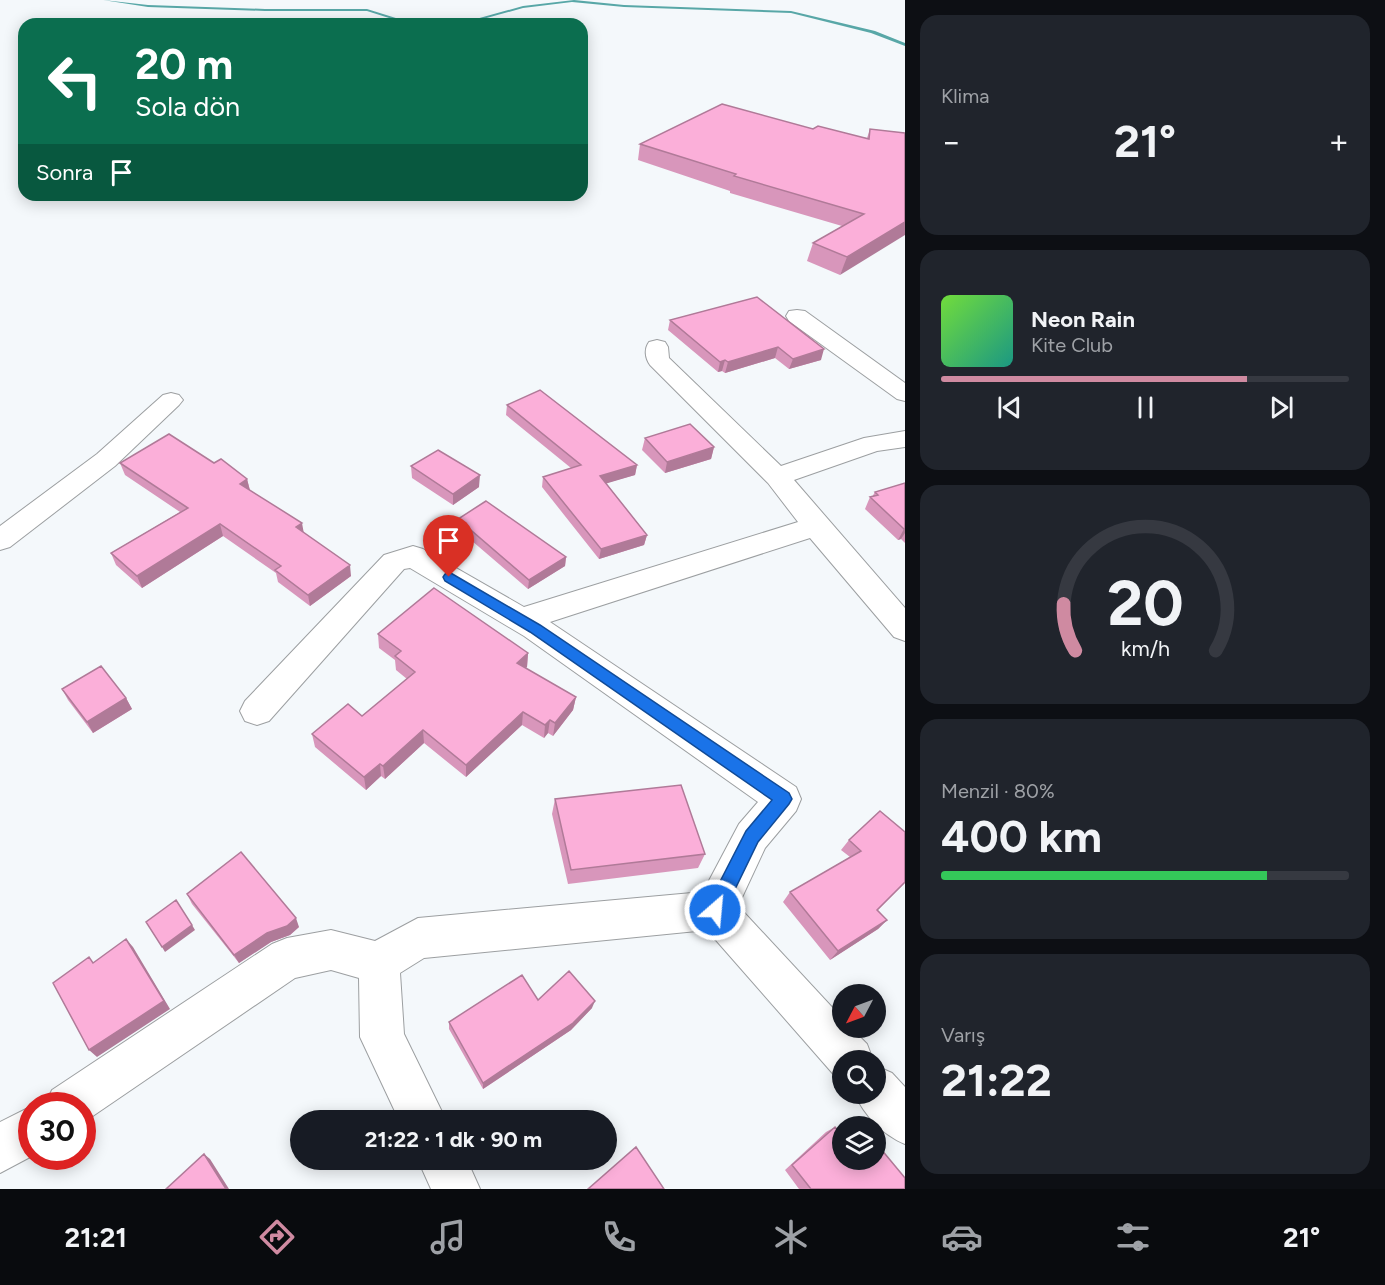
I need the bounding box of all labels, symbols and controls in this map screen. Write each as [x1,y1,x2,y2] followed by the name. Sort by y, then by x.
[135,39,233,90] text: 20 m
[36,42,114,120] icon: left
[941,84,989,108] text: Klima
[135,90,240,123] text: Sola dön
[1114,114,1176,168] text: 21°
[941,122,962,161] text: −
[1328,122,1349,161] text: +
[105,156,138,189] icon: arrive
[36,159,93,186] text: Sonra
[1031,306,1135,333] text: Neon Rain
[1031,333,1113,357] text: Kite Club
[993,391,1026,424] icon: previous
[1129,391,1162,424] icon: pause
[1265,391,1298,424] icon: next
[423,515,474,577] pin
[432,524,465,557] icon: arrive
[1107,567,1183,642] text: 20
[1121,637,1169,662] text: km/h
[941,779,1055,803] text: Menzil · 80%
[941,809,1102,863] text: 400 km
[683,878,747,942] position arrow
[832,984,886,1038] north arrow
[832,984,886,1170] map controls
[941,1023,985,1047] text: Varış
[832,1050,886,1104] button: search
[941,1053,1052,1107] text: 21:22
[18,1092,96,1170] speed limit sign: 30
[832,1116,886,1170] button: layers
[365,1126,542,1153] text: 21:22 · 1 dk · 90 m
[256,1216,298,1258] icon: directions
[427,1216,469,1258] icon: music
[598,1216,640,1258] icon: phone
[770,1216,812,1258] icon: climate
[941,1216,983,1258] icon: car
[1112,1216,1154,1258] icon: filters
[65,1221,127,1254] text: 21:21
[1283,1221,1320,1254] text: 21°

